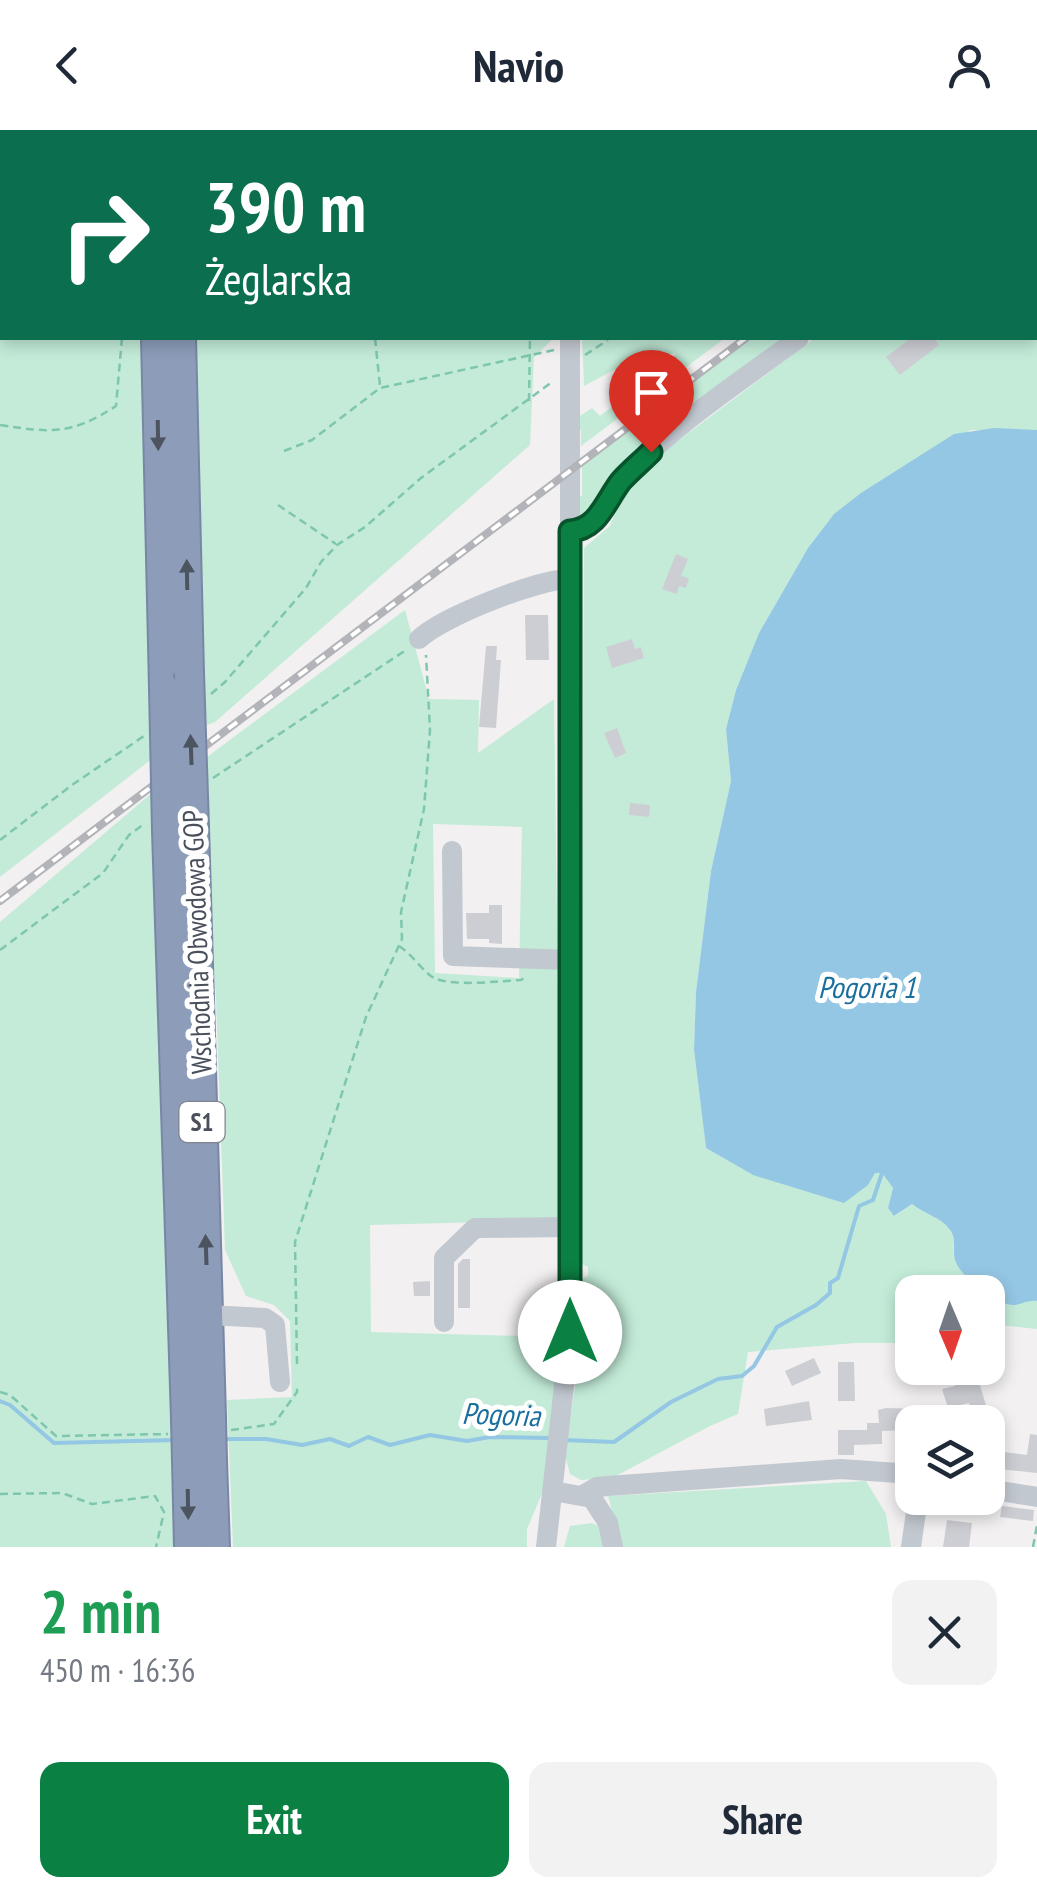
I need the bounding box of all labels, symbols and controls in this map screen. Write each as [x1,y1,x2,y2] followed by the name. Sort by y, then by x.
[473,36,564,94] text: Navio
[40,38,95,93] icon: back
[942,38,997,93] icon: person
[205,161,366,251] text: 390 m
[40,170,170,300] icon: right
[205,249,352,307] text: Żeglarska
[609,350,694,453] pin
[624,365,679,420] icon: arrive
[151,419,167,451] one-way arrow
[178,559,194,591] one-way arrow
[183,734,199,766] one-way arrow
[173,809,220,1075] street label: Wschodnia Obwodowa GOP
[818,967,917,1006] water label: Pogoria 1
[180,1102,224,1142] road number: S1
[198,1233,214,1265] one-way arrow
[895,1275,1005,1385] north arrow
[895,1275,1005,1515] map controls
[518,1280,622,1384] position arrow
[461,1393,543,1434] water label: Pogoria
[895,1405,1005,1515] button: layers
[180,1488,196,1520] one-way arrow
[40,1572,161,1650] text: 2 min
[892,1580,997,1685] button: close
[40,1649,195,1691] text: 450 m · 16:36
[40,1762,509,1877] button: Exit
[529,1762,997,1877] button: Share

